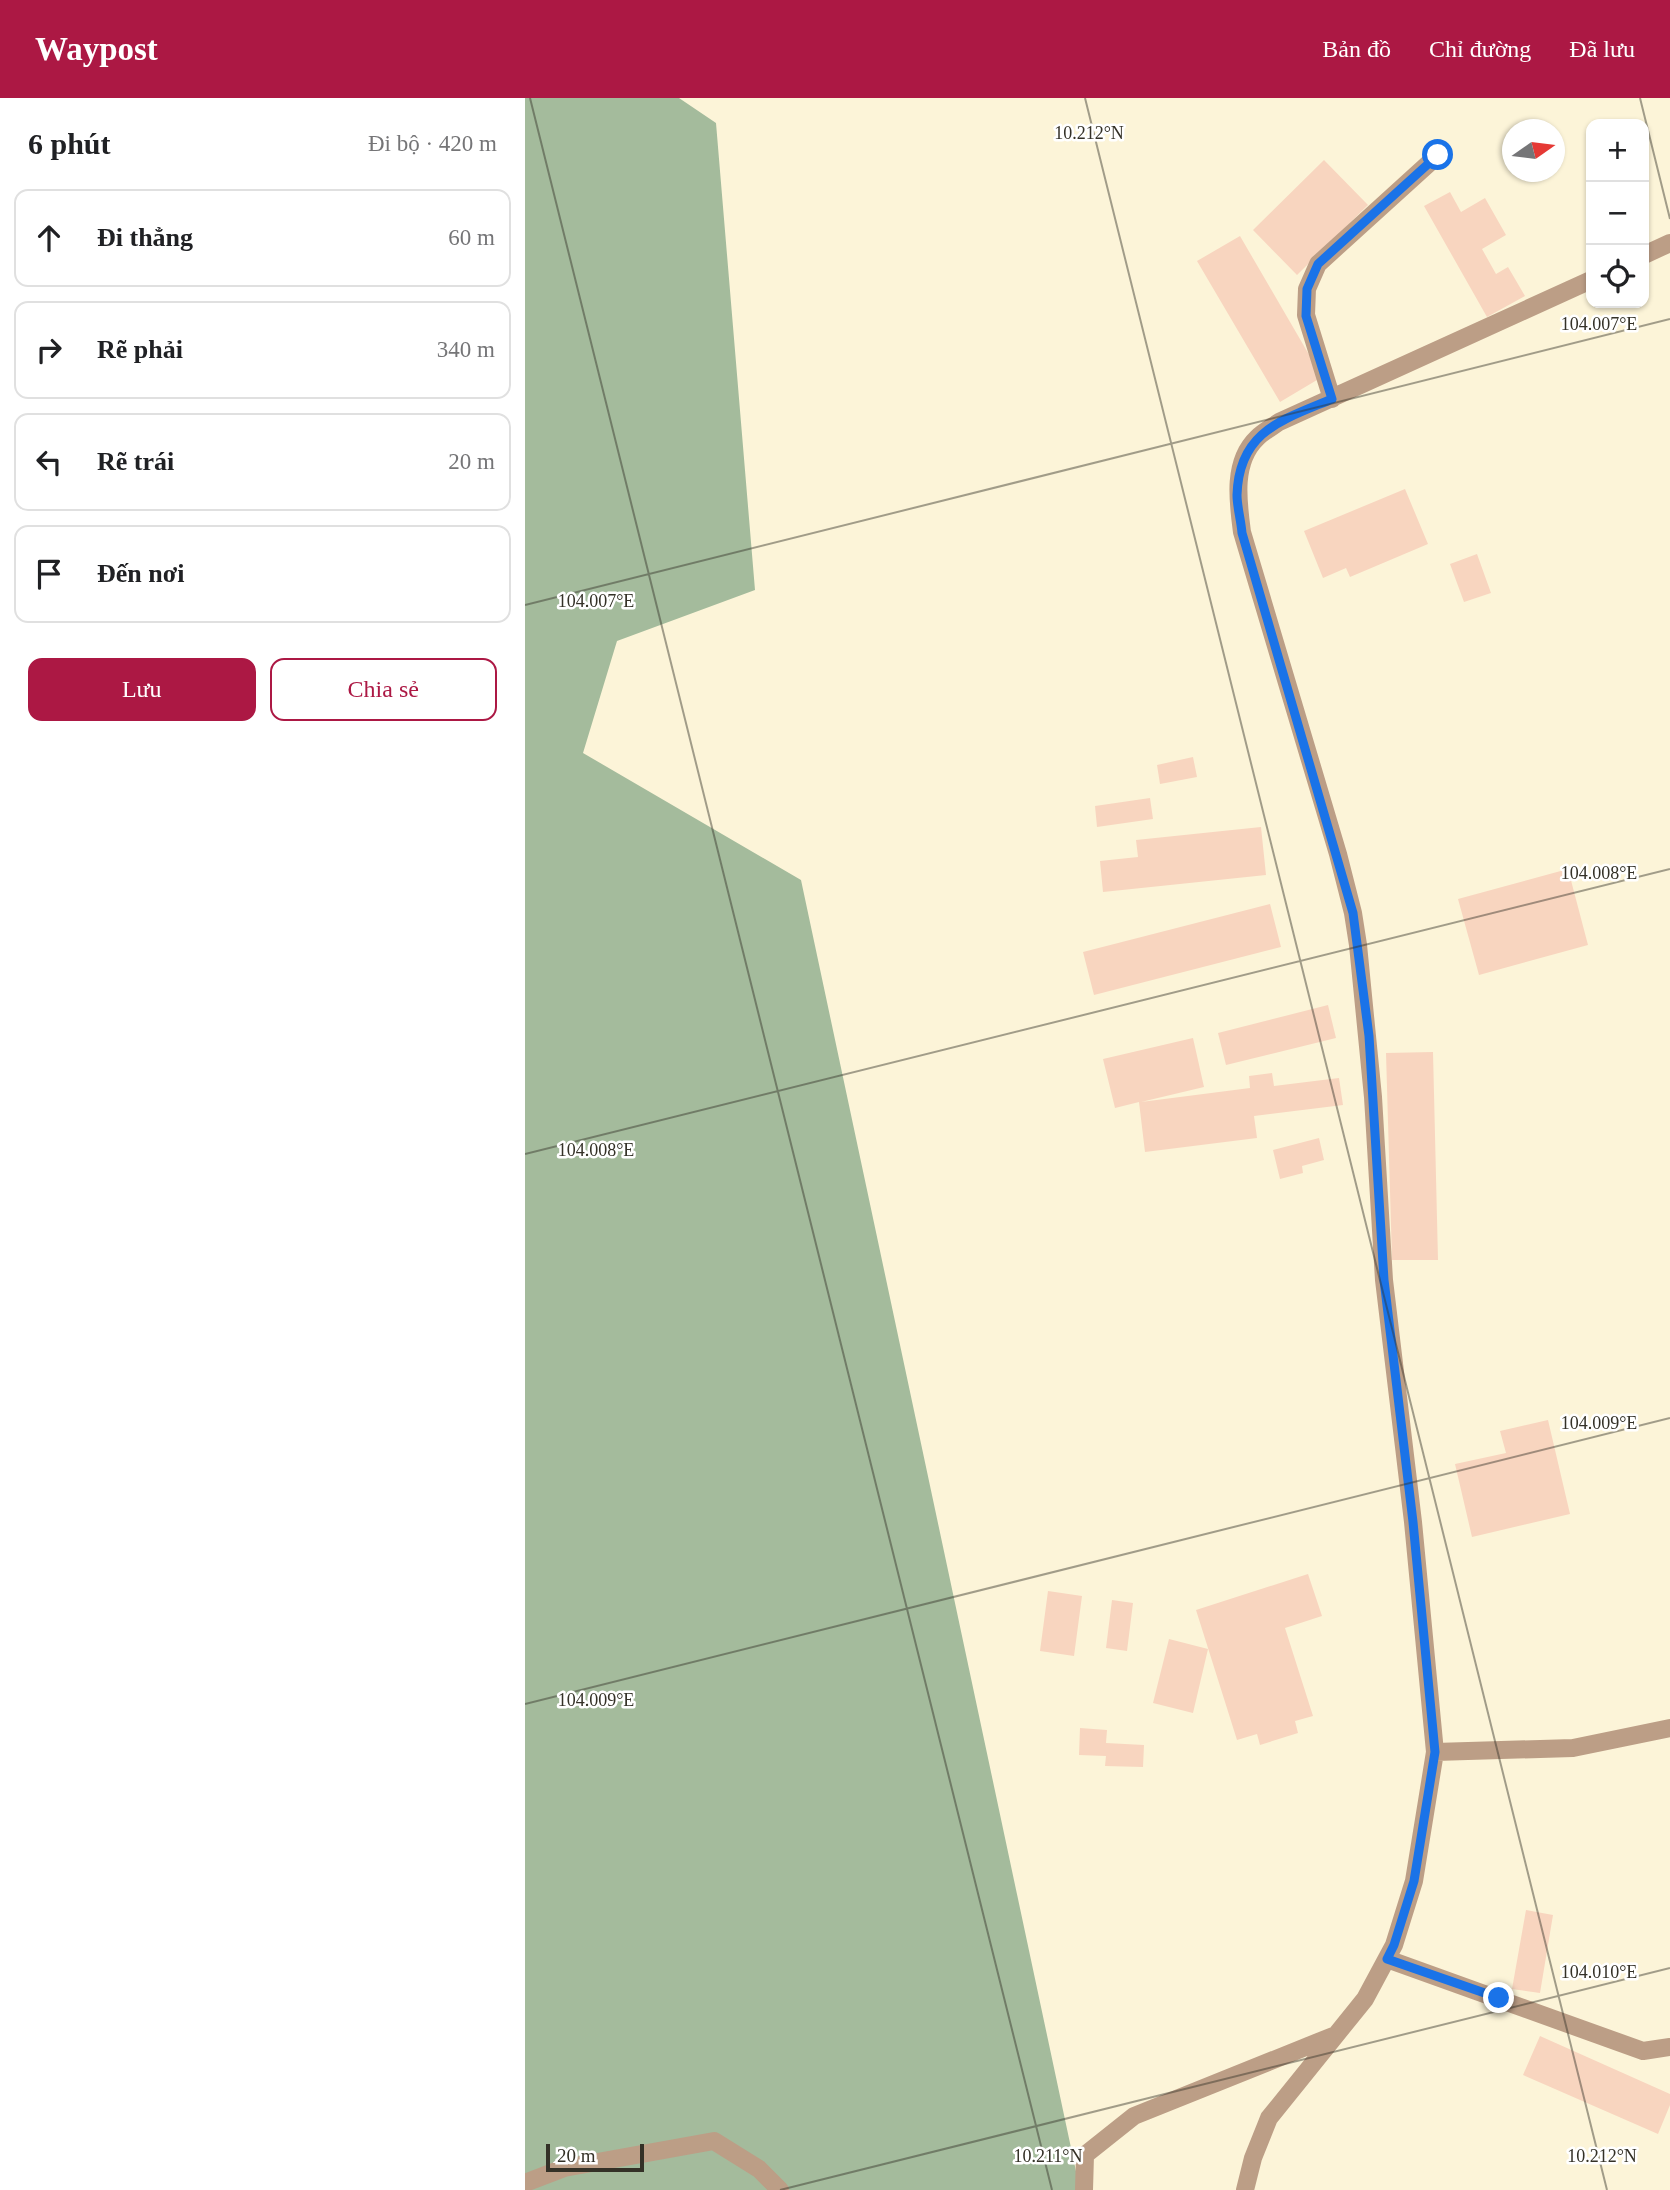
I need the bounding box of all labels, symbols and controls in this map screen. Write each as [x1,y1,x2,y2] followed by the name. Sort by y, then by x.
[35,31,158,67] text: Waypost
[1322,36,1391,62] text: Bản đồ
[1429,36,1531,62] text: Chỉ đường
[1569,36,1635,62] text: Đã lưu
[1502,119,1565,182] north arrow
[1586,119,1649,308] map controls
[1586,119,1649,182] button: +
[1054,123,1124,143] text: 10.212°N
[28,127,111,160] text: 6 phút
[368,131,497,156] text: Đi bộ · 420 m
[1422,139,1453,170] route start
[1586,182,1649,245] button: −
[30,219,68,257] icon: ahead
[97,223,193,252] text: Đi thẳng
[448,225,495,250] text: 60 m
[1586,245,1649,308] button: locate
[1561,314,1637,334] text: 104.007°E
[30,331,68,369] icon: right
[97,335,183,364] text: Rẽ phải
[437,337,495,362] text: 340 m
[30,443,68,481] icon: left
[97,447,174,476] text: Rẽ trái
[448,449,495,474] text: 20 m
[30,555,68,593] icon: arrive
[97,559,184,588] text: Đến nơi
[558,591,634,611] text: 104.007°E
[28,658,256,721] button: Lưu
[270,658,497,721] button: Chia sẻ
[1561,863,1637,883] text: 104.008°E
[558,1140,634,1160] text: 104.008°E
[1561,1413,1637,1433] text: 104.009°E
[558,1690,634,1710] text: 104.009°E
[1561,1962,1637,1982] text: 104.010°E
[1483,1982,1514,2013] route end
[546,2141,644,2173] scale bar
[557,2145,596,2166] text: 20 m
[1013,2146,1083,2166] text: 10.211°N
[1567,2146,1637,2166] text: 10.212°N

